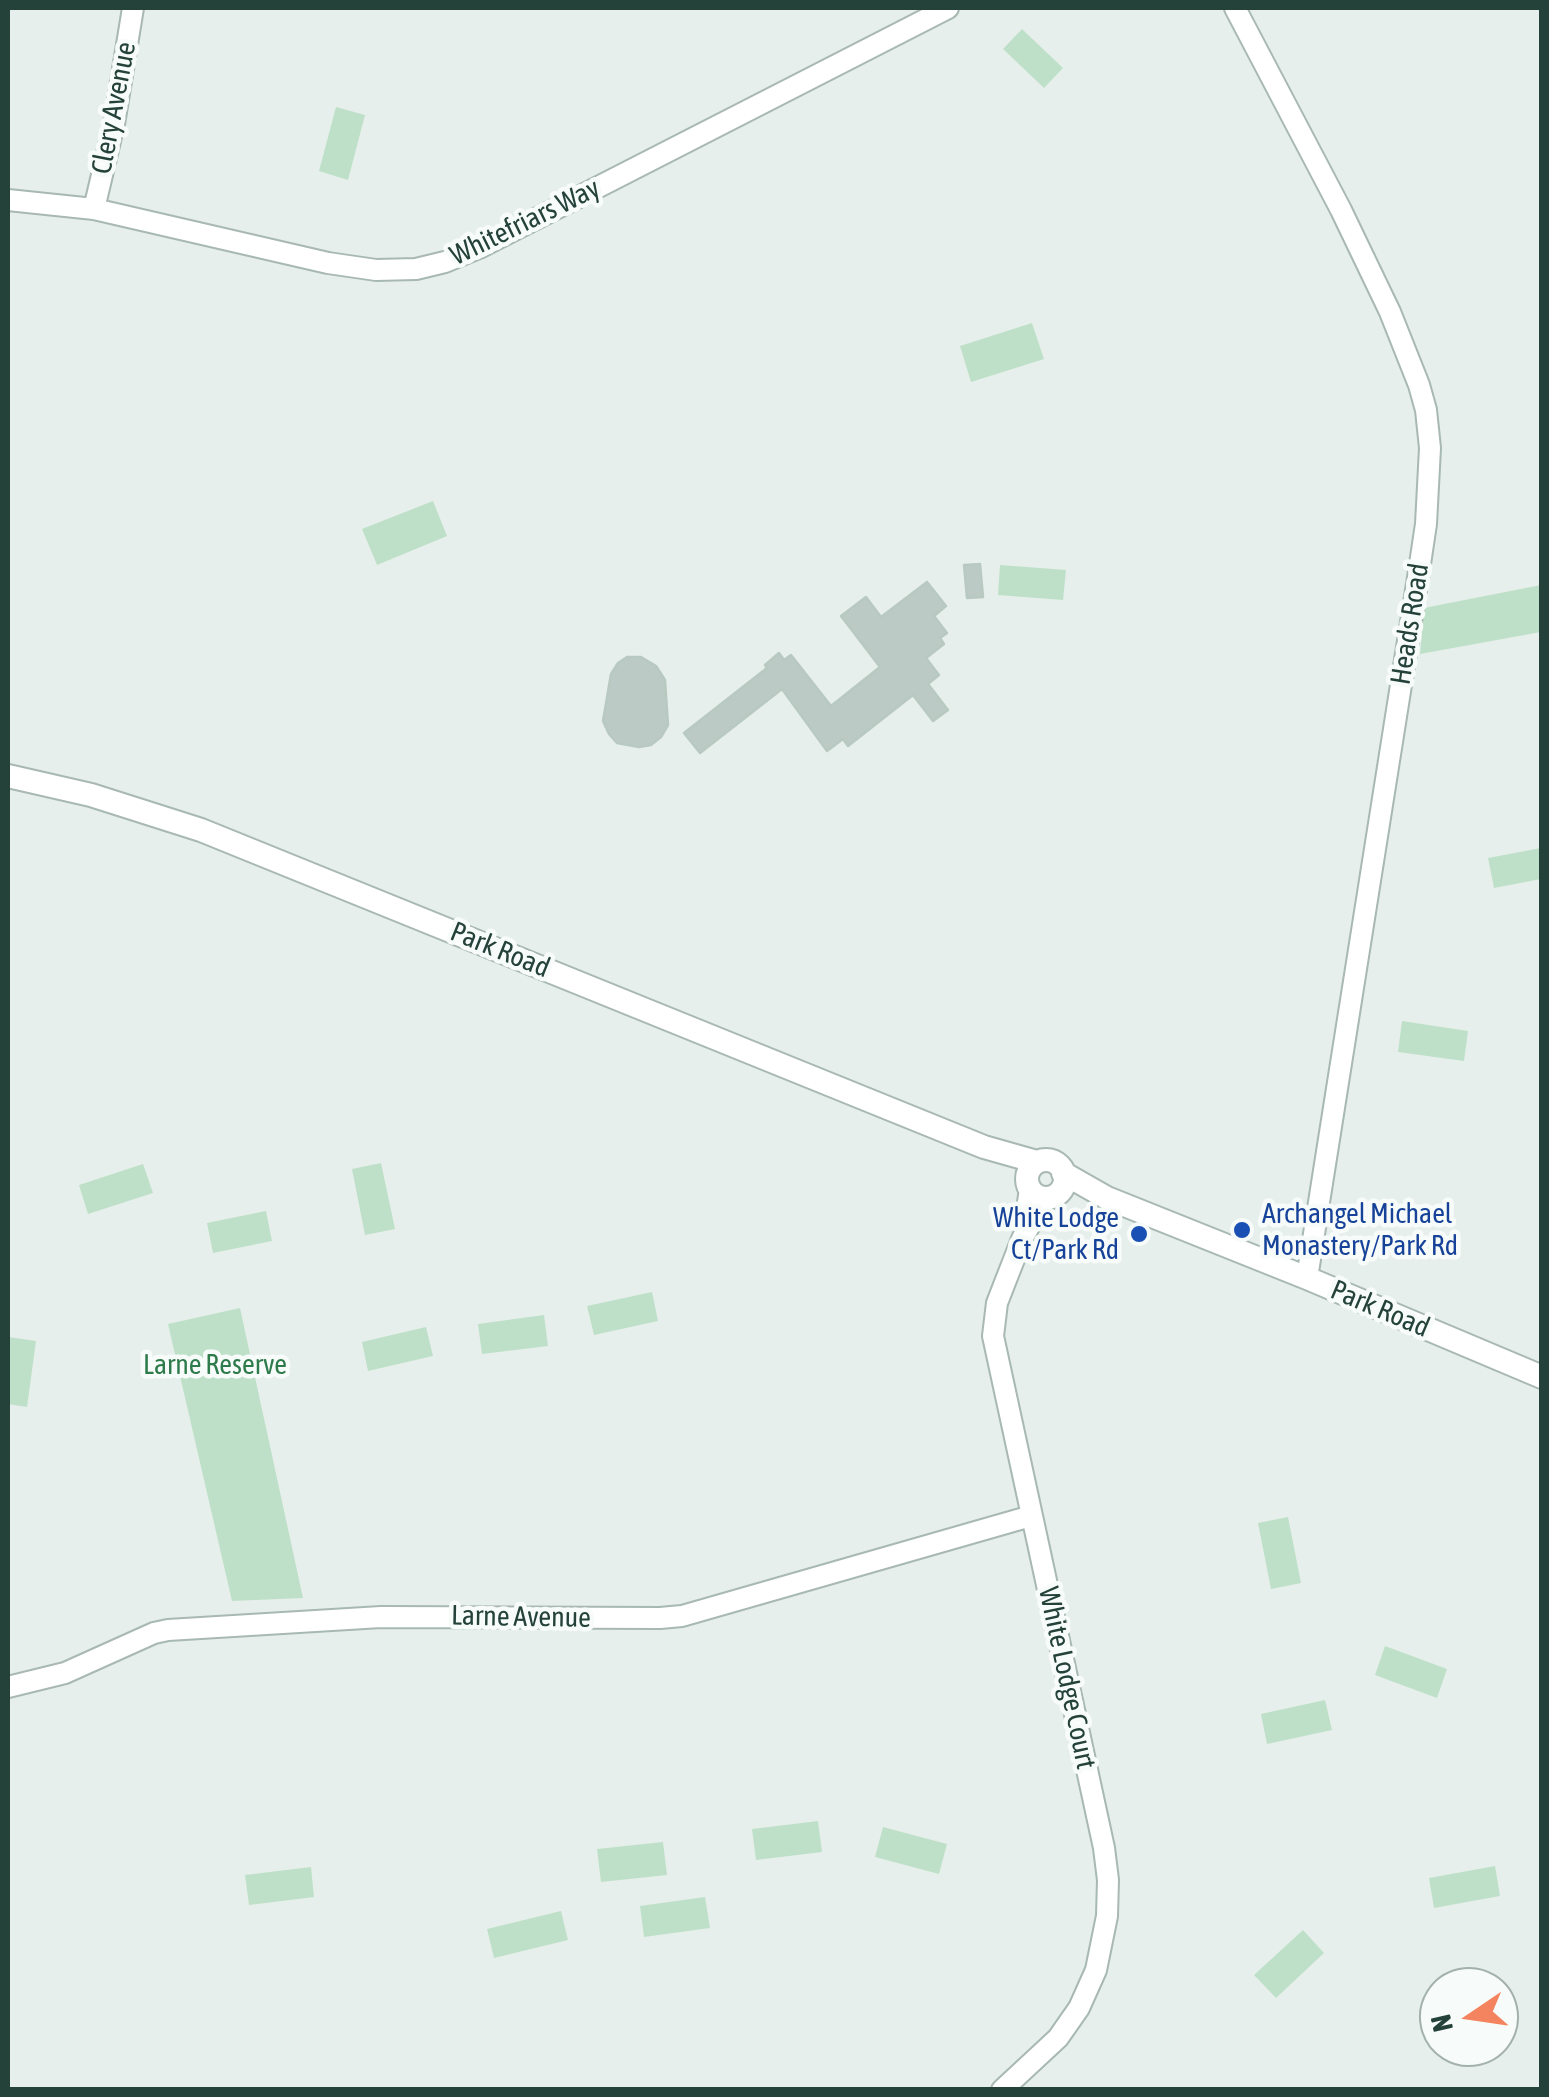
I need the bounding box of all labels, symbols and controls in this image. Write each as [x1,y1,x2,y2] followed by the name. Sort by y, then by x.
[85,39,143,177] street label: Clery Avenue
[445,171,605,273] street label: Whitefriars Way
[1384,561,1436,687] street label: Heads Road
[445,915,555,985] street label: Park Road
[1262,1197,1458,1263] place label: Archangel Michael Monastery/Park Rd
[993,1201,1119,1267] place label: White Lodge Ct/Park Rd
[1231,1219,1253,1241] marker: Archangel Michael Monastery/Park Rd
[1128,1223,1150,1245] marker: White Lodge Ct/Park Rd
[1326,1273,1434,1345] street label: Park Road
[143,1348,287,1382] park label: Larne Reserve
[1031,1584,1103,1772] street label: White Lodge Court
[451,1599,591,1635] street label: Larne Avenue
[1419,1967,1519,2067] north arrow
[1424,2012,1459,2035] text: N

